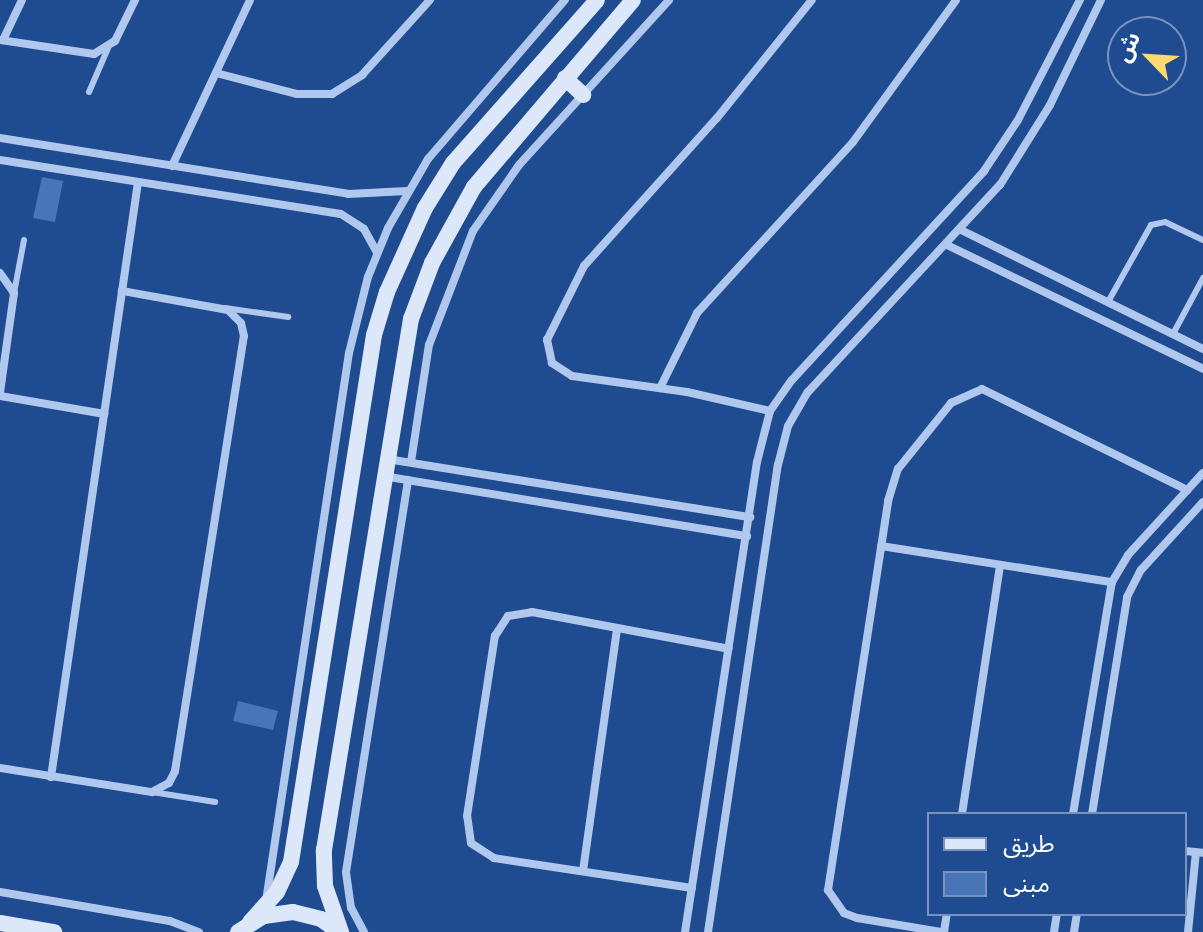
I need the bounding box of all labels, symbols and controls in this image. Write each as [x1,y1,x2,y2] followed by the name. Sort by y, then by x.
[1107,16,1187,96] north arrow
[1108,27,1145,66] text: ش
[927,812,1187,916] legend
[1003,828,1055,857] text: طريق
[1003,868,1050,897] text: مبنى

